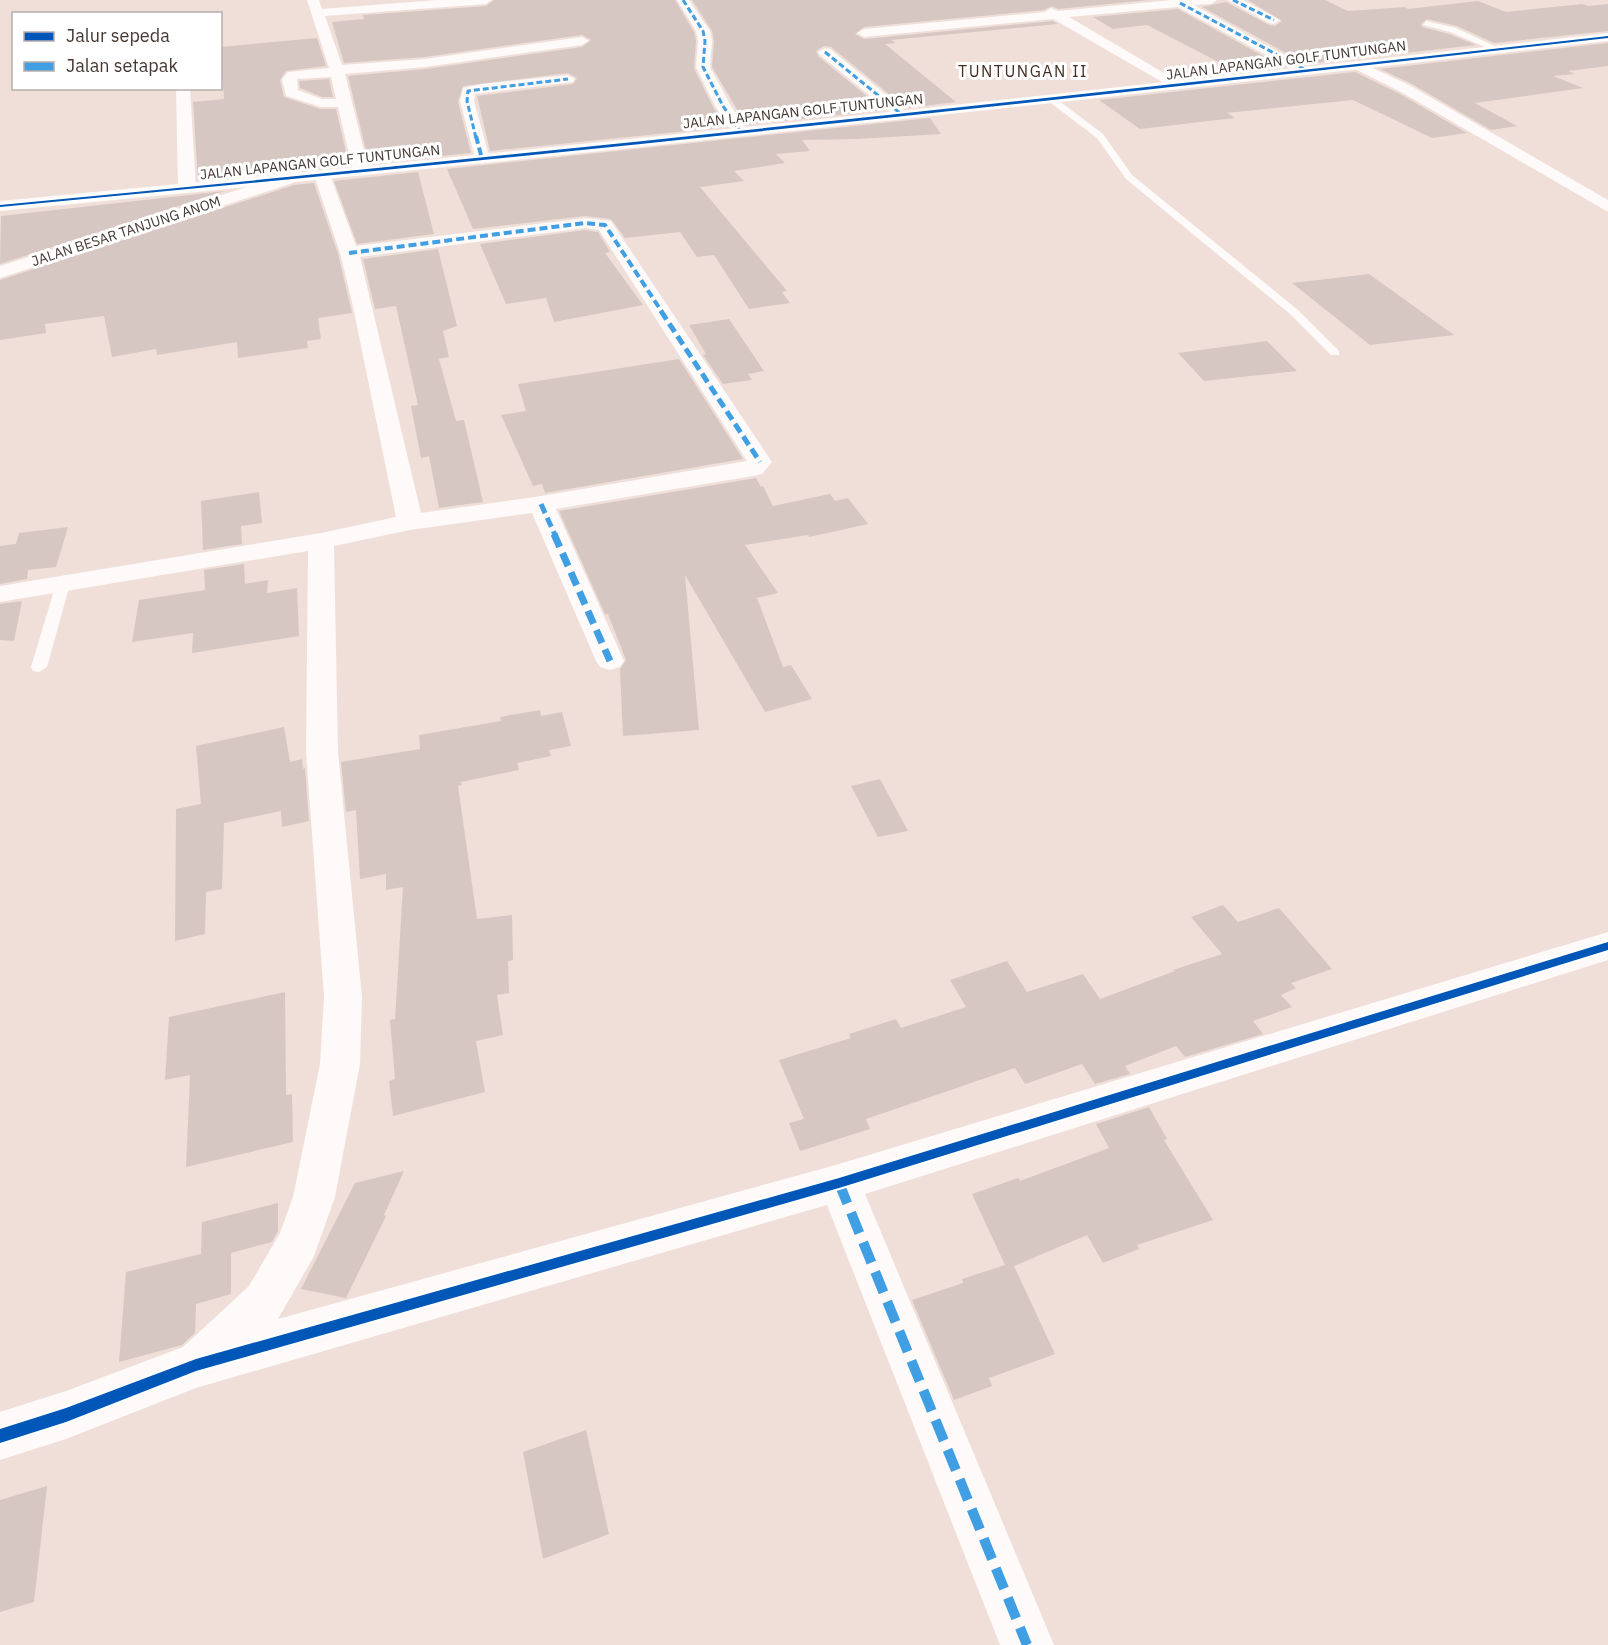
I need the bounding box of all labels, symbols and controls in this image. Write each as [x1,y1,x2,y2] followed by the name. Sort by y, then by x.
[12,12,222,90] legend
[66,24,170,47] text: Jalur sepeda
[1165,36,1407,84] street label: JALAN LAPANGAN GOLF TUNTUNGAN
[66,54,178,77] text: Jalan setapak
[958,61,1088,81] district label: TUNTUNGAN II
[682,89,924,133] street label: JALAN LAPANGAN GOLF TUNTUNGAN
[199,140,441,184] street label: JALAN LAPANGAN GOLF TUNTUNGAN
[29,192,223,270] street label: JALAN BESAR TANJUNG ANOM

